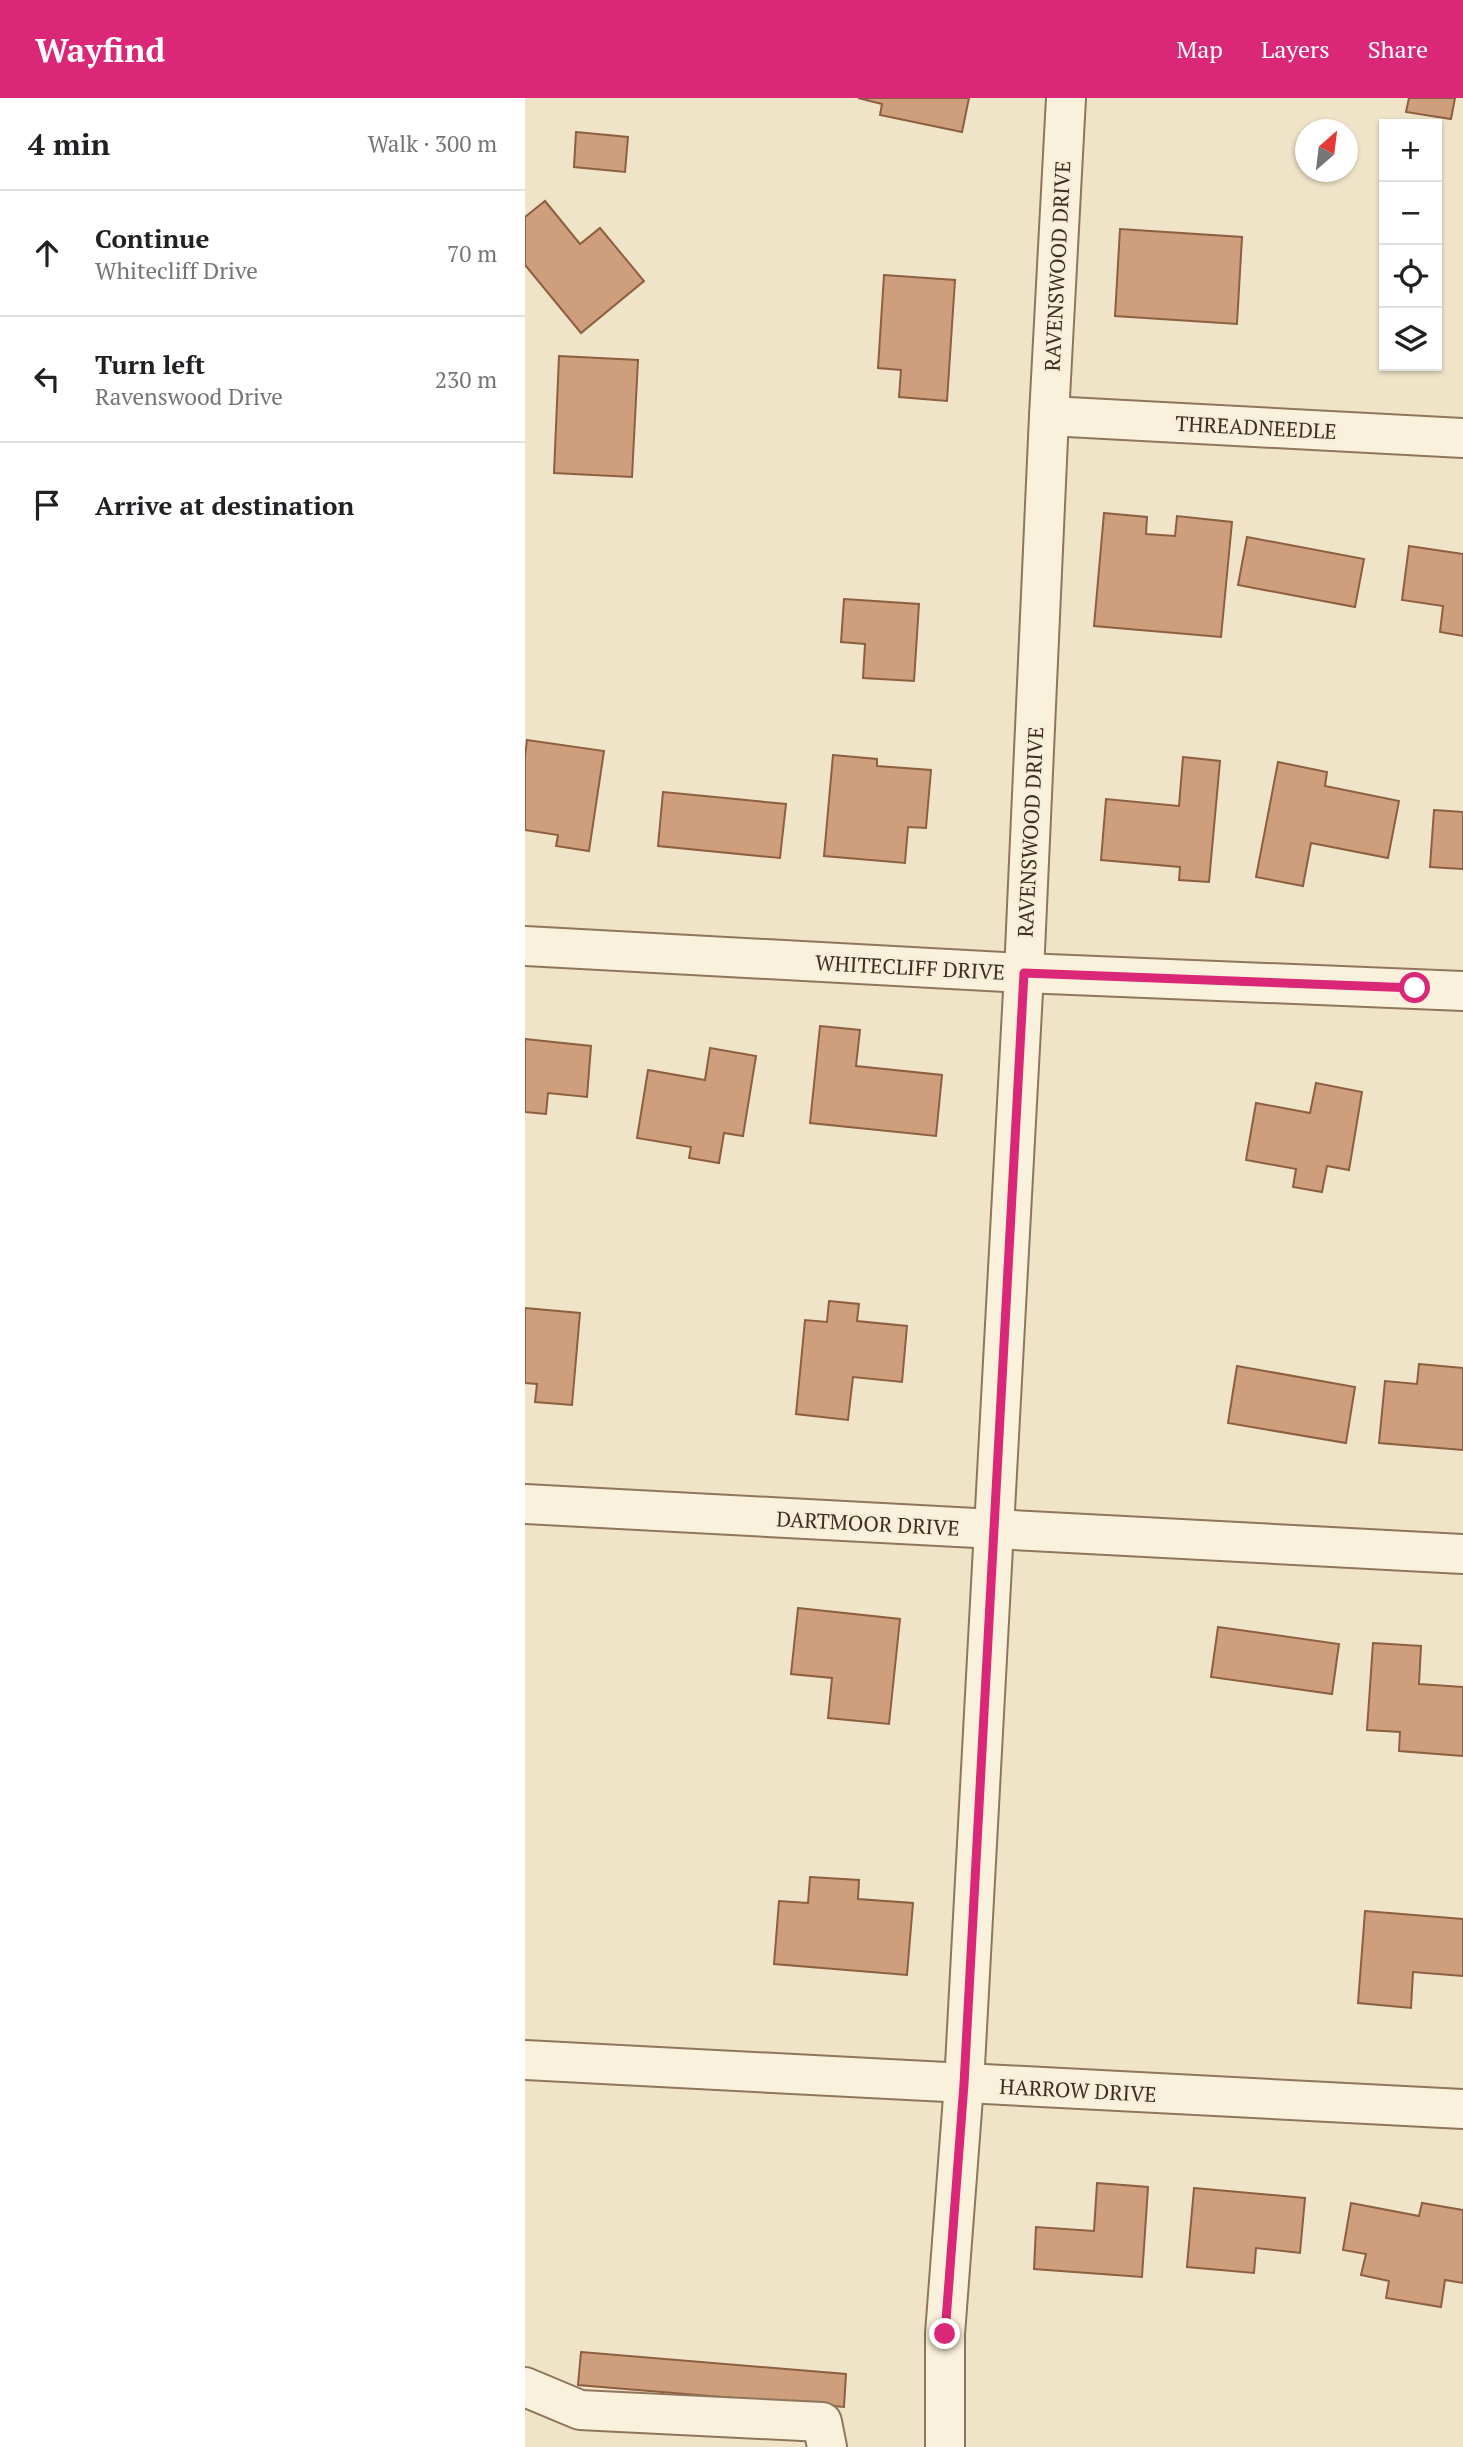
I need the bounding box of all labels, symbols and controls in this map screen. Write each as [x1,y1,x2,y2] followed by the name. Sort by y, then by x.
[35,28,165,71] text: Wayfind
[1176,33,1223,65] text: Map
[1261,33,1330,65] text: Layers
[1368,33,1428,65] text: Share
[1295,119,1358,182] north arrow
[1379,119,1442,371] map controls
[1379,119,1442,182] button: +
[28,124,110,164] text: 4 min
[368,128,497,159] text: Walk · 300 m
[1037,160,1077,372] street label: RAVENSWOOD DRIVE
[1379,182,1442,245] button: −
[95,221,209,255] text: Continue
[28,234,66,272] icon: ahead
[447,238,497,269] text: 70 m
[1379,245,1442,308] button: locate
[95,255,258,286] text: Whitecliff Drive
[1379,308,1442,371] button: layers
[95,347,205,381] text: Turn left
[28,360,66,398] icon: left
[435,364,497,395] text: 230 m
[95,381,283,412] text: Ravenswood Drive
[1175,409,1337,445] street label: THREADNEEDLE
[28,486,66,524] icon: arrive
[95,488,354,522] text: Arrive at destination
[1010,726,1050,938] street label: RAVENSWOOD DRIVE
[814,948,1006,986] street label: WHITECLIFF DRIVE
[1399,972,1430,1003] route start
[776,1504,960,1542] street label: DARTMOOR DRIVE
[999,2072,1157,2108] street label: HARROW DRIVE
[929,2318,960,2349] route end

